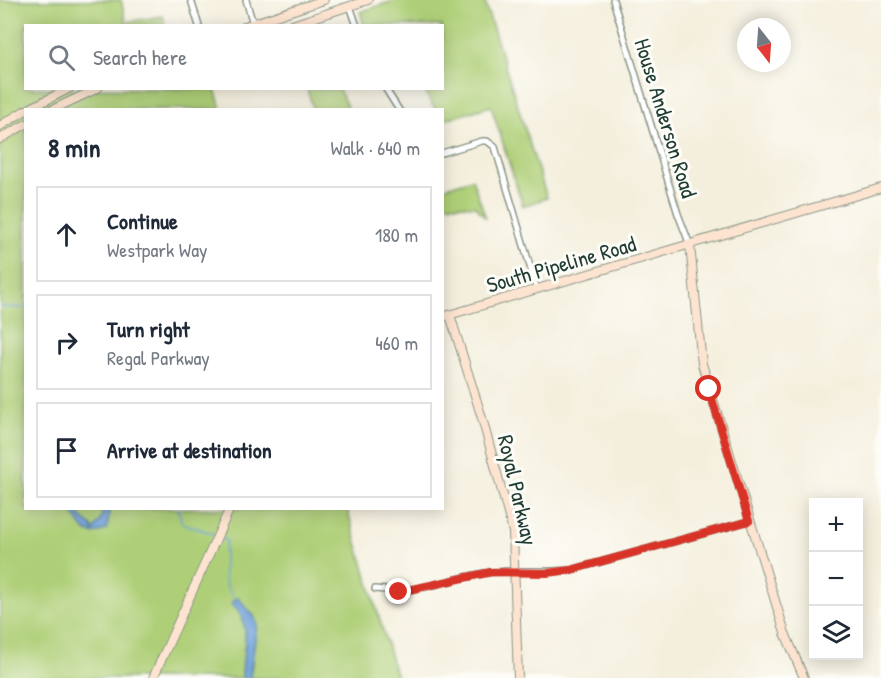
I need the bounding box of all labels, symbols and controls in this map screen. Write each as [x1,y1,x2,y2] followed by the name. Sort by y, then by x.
[737,18,791,72] north arrow
[24,24,444,90] search box
[628,35,705,202] street label: House Anderson Road
[45,41,78,74] icon: search
[93,42,187,72] text: Search here
[48,130,101,165] text: 8 min
[330,134,420,161] text: Walk · 640 m
[107,206,178,236] text: Continue
[50,218,83,251] icon: ahead
[375,221,418,248] text: 180 m
[483,228,640,300] street label: South Pipeline Road
[107,236,207,263] text: Westpark Way
[107,314,190,344] text: Turn right
[50,326,83,359] icon: right
[375,329,418,356] text: 460 m
[107,344,210,371] text: Regal Parkway
[695,375,721,401] route start
[491,432,545,548] street label: Royal Parkway
[50,434,83,467] icon: arrive
[107,435,272,465] text: Arrive at destination
[809,498,863,660] map controls
[809,498,863,552] button: +
[809,552,863,606] button: −
[385,578,411,604] route end
[809,606,863,660] button: layers

